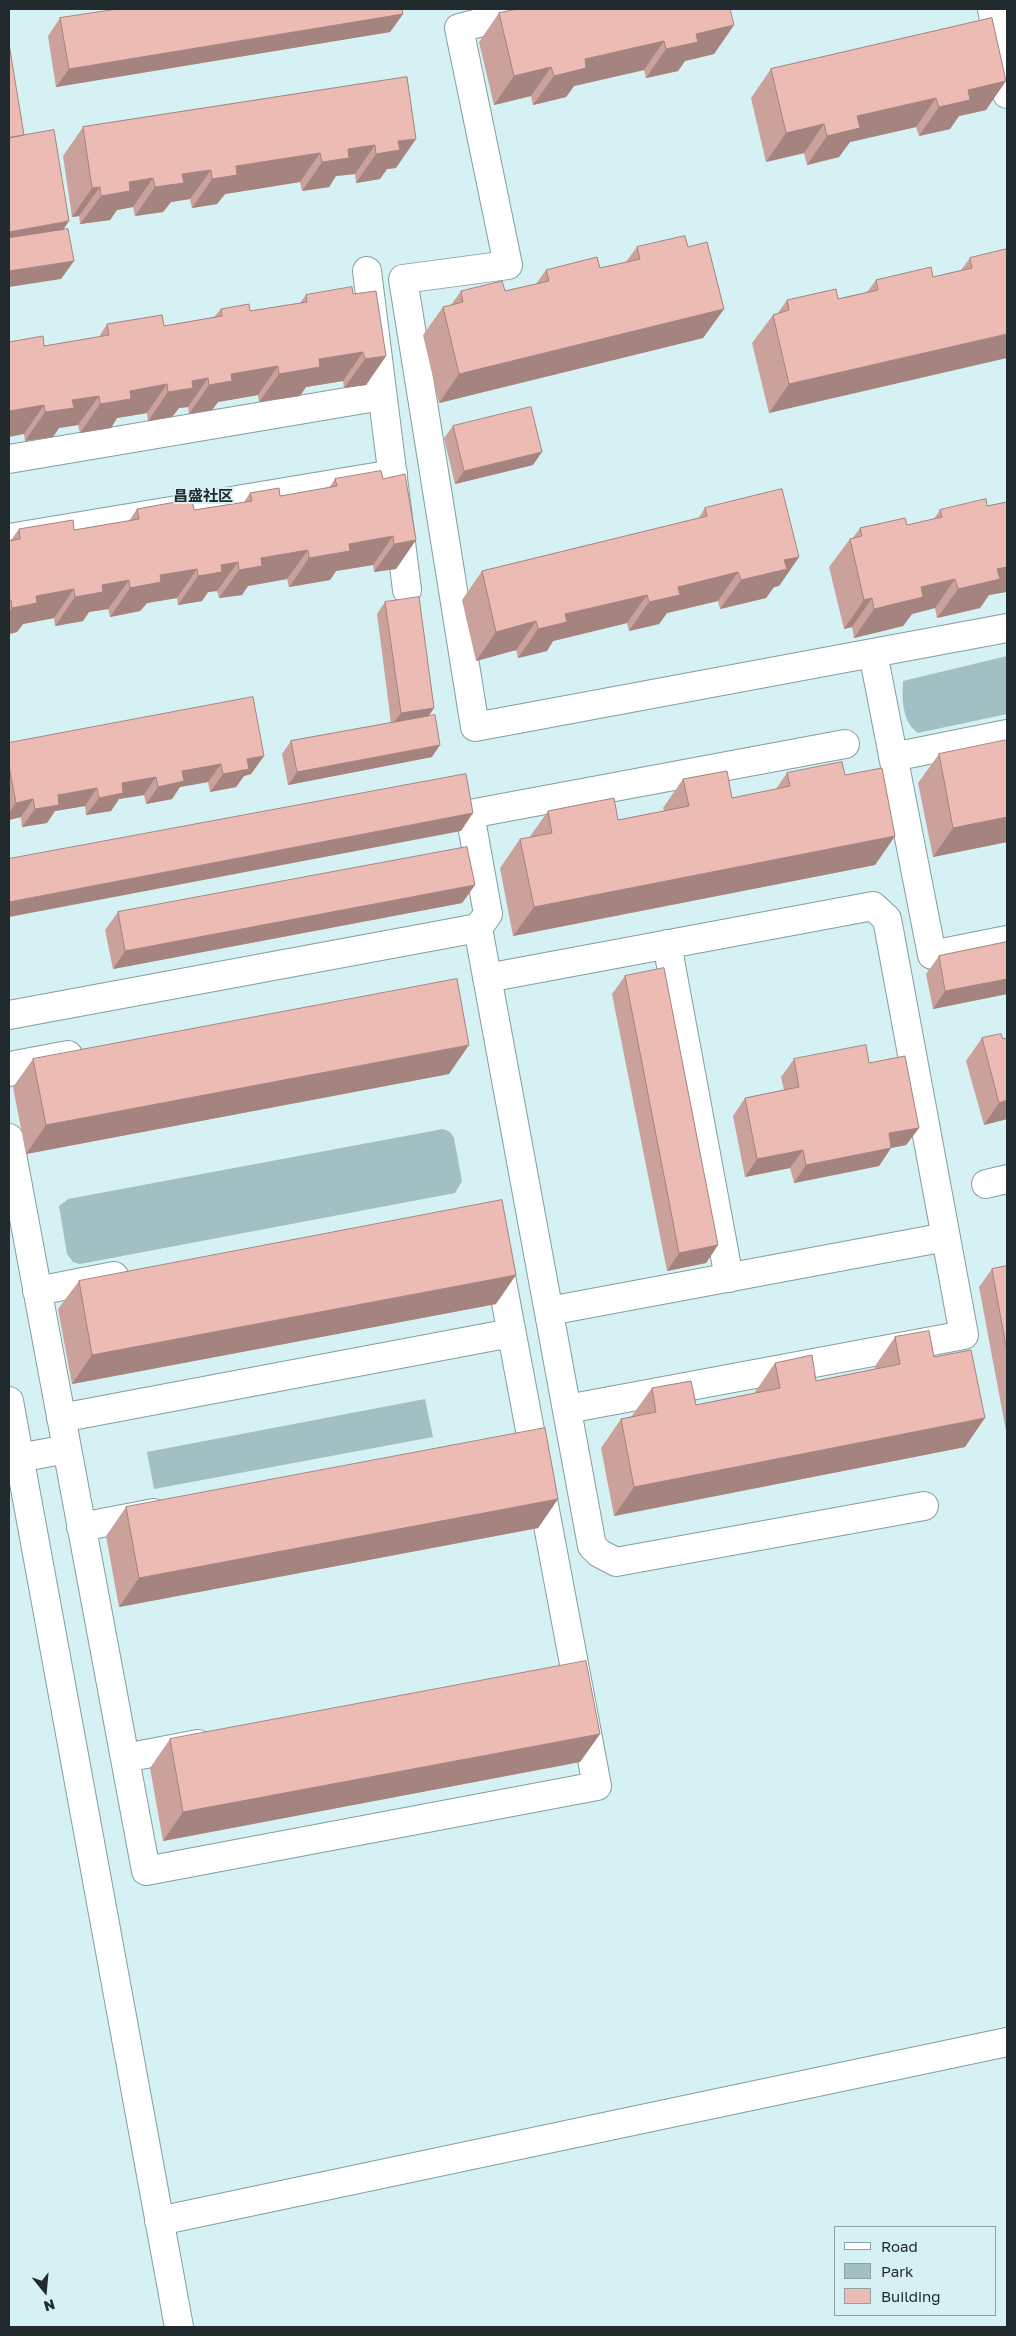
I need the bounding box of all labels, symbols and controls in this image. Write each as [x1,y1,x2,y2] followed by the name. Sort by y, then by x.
[173,487,233,505] district label: 昌盛社区
[834,2226,996,2316] legend
[881,2237,918,2255] text: Road
[881,2262,913,2280] text: Park
[20,2266,70,2316] north arrow
[881,2287,941,2305] text: Building
[42,2296,57,2316] text: N

